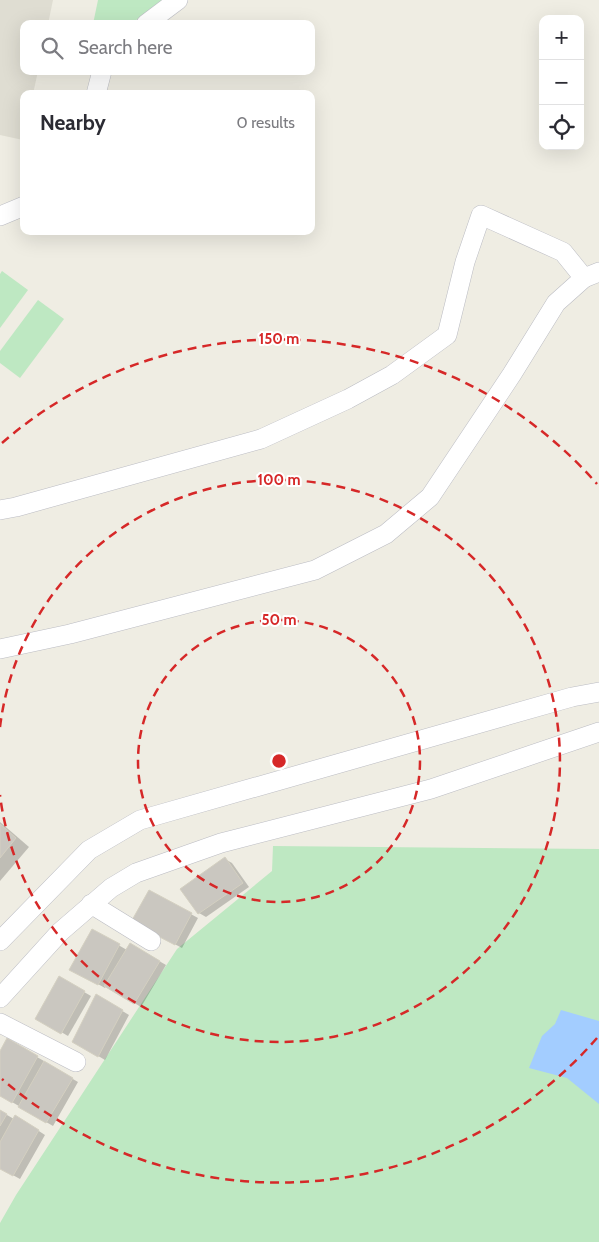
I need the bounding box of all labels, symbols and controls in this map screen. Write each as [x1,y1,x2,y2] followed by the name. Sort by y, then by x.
[539,15,584,150] map controls
[539,15,584,60] button: +
[20,20,315,75] search box
[38,34,66,62] icon: search
[78,36,172,59] text: Search here
[539,60,584,105] button: −
[539,105,584,150] button: locate
[40,110,106,135] text: Nearby
[236,113,295,132] text: 0 results
[259,330,299,348] text: 150 m
[257,471,301,489] text: 100 m
[261,611,297,629] text: 50 m
[270,752,288,770] centre of rings

